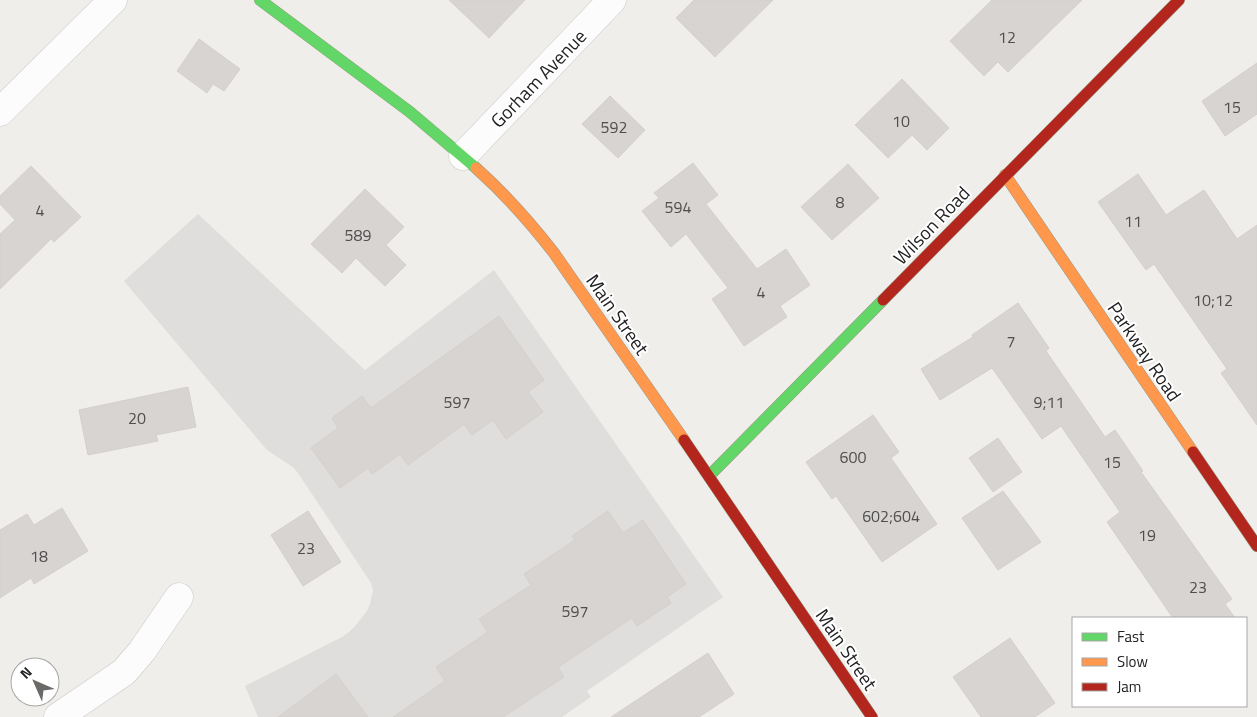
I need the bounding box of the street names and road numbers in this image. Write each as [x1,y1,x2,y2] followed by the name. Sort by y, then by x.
[483,22,593,134] street label: Gorham Avenue
[886,179,976,271] street label: Wilson Road
[579,268,657,361] street label: Main Street
[1101,295,1189,407] street label: Parkway Road
[809,602,885,696] street label: Main Street

